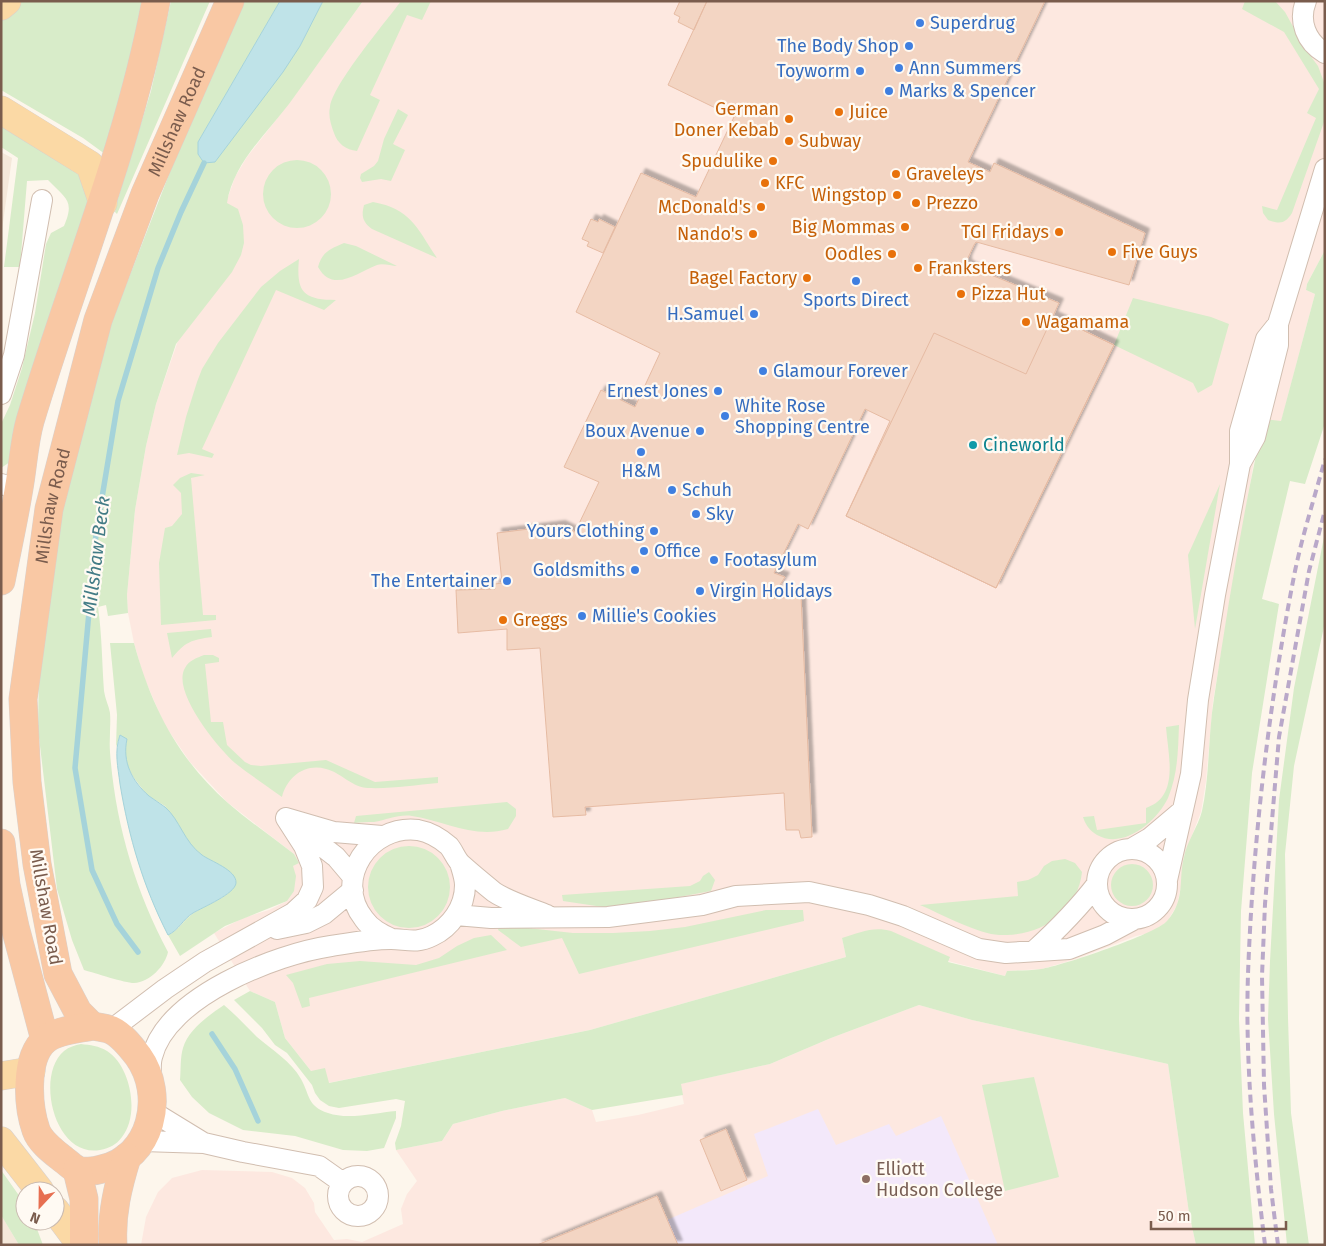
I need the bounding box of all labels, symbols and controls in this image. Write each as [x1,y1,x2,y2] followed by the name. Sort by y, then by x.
[930,12,1015,34] place label: Superdrug
[914,17,926,29] marker: Superdrug
[777,35,899,57] place label: The Body Shop
[903,40,915,52] marker: The Body Shop
[909,57,1021,79] place label: Ann Summers
[777,60,850,82] place label: Toyworm
[893,62,905,74] marker: Ann Summers
[143,63,211,180] street label: Millshaw Road
[854,65,866,77] marker: Toyworm
[899,80,1036,102] place label: Marks & Spencer
[883,85,895,97] marker: Marks & Spencer
[674,98,779,141] place label: German Doner Kebab
[849,101,888,123] place label: Juice
[833,106,845,118] marker: Juice
[783,113,795,125] marker: German Doner Kebab
[799,130,861,152] place label: Subway
[783,135,795,147] marker: Subway
[682,150,763,172] place label: Spudulike
[767,155,779,167] marker: Spudulike
[906,163,984,185] place label: Graveleys
[890,168,902,180] marker: Graveleys
[775,172,804,194] place label: KFC
[759,177,771,189] marker: KFC
[811,184,887,206] place label: Wingstop
[891,189,903,201] marker: Wingstop
[926,192,978,214] place label: Prezzo
[658,196,751,218] place label: McDonald's
[910,197,922,209] marker: Prezzo
[755,201,767,213] marker: McDonald's
[791,216,895,238] place label: Big Mommas
[899,221,911,233] marker: Big Mommas
[961,221,1049,243] place label: TGI Fridays
[677,223,743,245] place label: Nando's
[1053,226,1065,238] marker: TGI Fridays
[747,228,759,240] marker: Nando's
[1122,241,1198,263] place label: Five Guys
[825,243,882,265] place label: Oodles
[1106,246,1118,258] marker: Five Guys
[886,248,898,260] marker: Oodles
[928,257,1012,279] place label: Franksters
[912,262,924,274] marker: Franksters
[689,267,797,289] place label: Bagel Factory
[801,272,813,284] marker: Bagel Factory
[850,275,862,287] marker: Sports Direct
[971,283,1046,305] place label: Pizza Hut
[955,288,967,300] marker: Pizza Hut
[803,289,909,311] place label: Sports Direct
[667,303,744,325] place label: H.Samuel
[748,308,760,320] marker: H.Samuel
[1036,311,1129,333] place label: Wagamama
[1020,316,1032,328] marker: Wagamama
[773,360,908,382] place label: Glamour Forever
[757,365,769,377] marker: Glamour Forever
[607,380,708,402] place label: Ernest Jones
[712,385,724,397] marker: Ernest Jones
[735,395,870,438] place label: White Rose Shopping Centre
[719,410,731,422] marker: White Rose Shopping Centre
[585,420,690,442] place label: Boux Avenue
[694,425,706,437] marker: Boux Avenue
[983,434,1065,456] place label: Cineworld
[967,439,979,451] marker: Cineworld
[31,446,75,565] street label: Millshaw Road
[635,446,647,458] marker: H&M
[621,460,661,482] place label: H&M
[682,479,732,501] place label: Schuh
[666,484,678,496] marker: Schuh
[77,495,115,617] water label: Millshaw Beck
[706,503,734,525] place label: Sky
[690,508,702,520] marker: Sky
[527,520,645,542] place label: Yours Clothing
[648,525,660,537] marker: Yours Clothing
[654,540,701,562] place label: Office
[638,545,650,557] marker: Office
[724,549,817,571] place label: Footasylum
[708,554,720,566] marker: Footasylum
[533,559,625,581] place label: Goldsmiths
[629,564,641,576] marker: Goldsmiths
[371,570,497,592] place label: The Entertainer
[501,575,513,587] marker: The Entertainer
[710,580,832,602] place label: Virgin Holidays
[694,585,706,597] marker: Virgin Holidays
[592,605,717,627] place label: Millie's Cookies
[513,609,568,631] place label: Greggs
[576,610,588,622] marker: Millie's Cookies
[497,614,509,626] marker: Greggs
[25,847,67,967] street label: Millshaw Road
[876,1158,1003,1201] place label: Elliott Hudson College
[860,1173,872,1185] marker: Elliott Hudson College
[15,1181,65,1231] north arrow
[1151,1198,1286,1230] scale bar
[1158,1207,1191,1225] text: 50 m
[28,1208,43,1227] text: N

